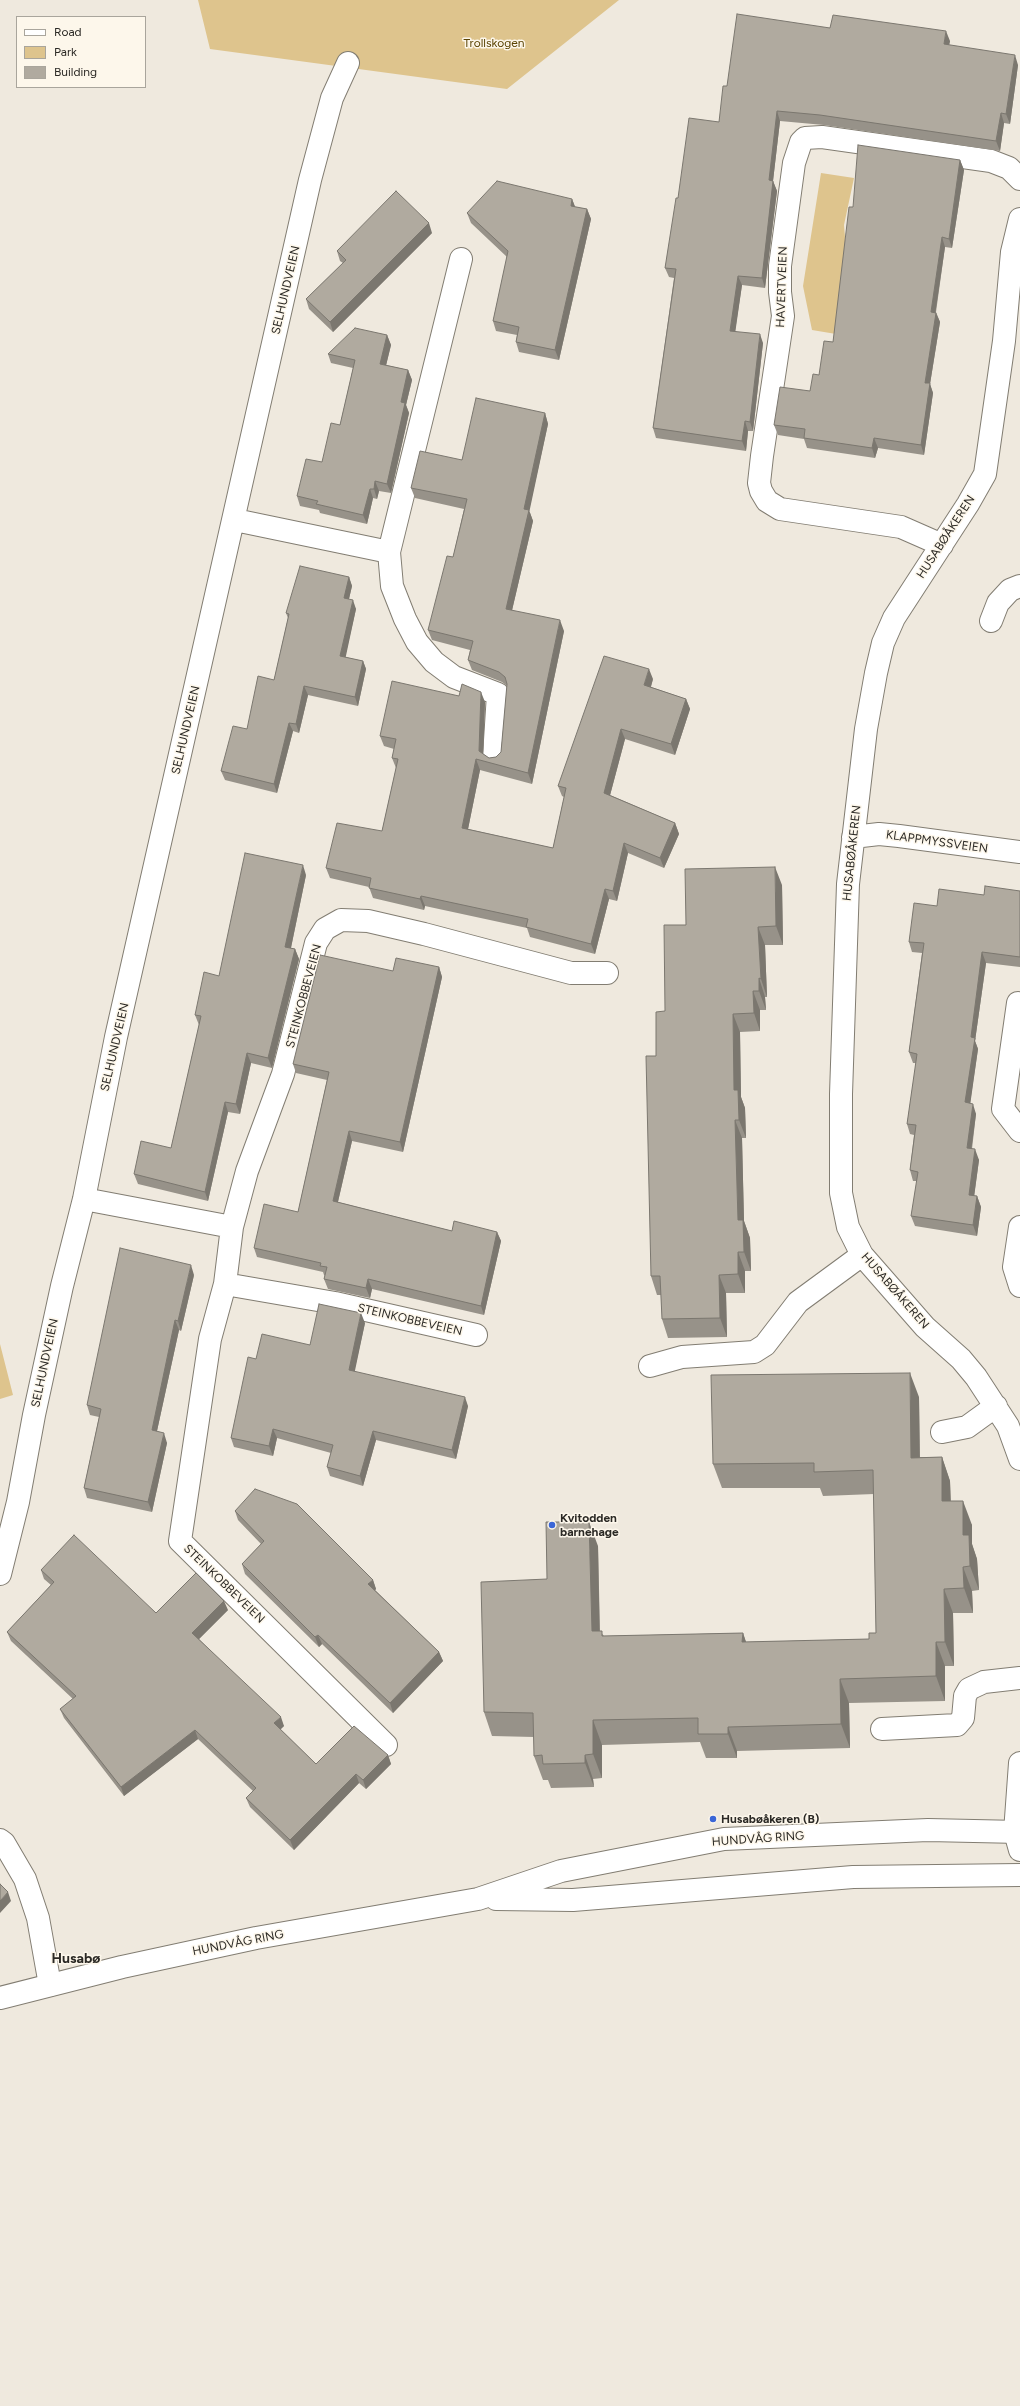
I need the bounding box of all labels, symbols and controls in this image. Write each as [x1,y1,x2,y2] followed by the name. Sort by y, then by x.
[16,16,146,88] legend
[54,25,82,39] text: Road
[464,36,524,50] park label: Trollskogen
[54,45,77,59] text: Park
[54,65,97,79] text: Building
[269,244,303,336] street label: SELHUNDVEIEN
[773,246,791,328] street label: HAVERTVEIEN
[914,493,978,581] street label: HUSABØÅKEREN
[169,684,203,776] street label: SELHUNDVEIEN
[840,804,864,902] street label: HUSABØÅKEREN
[885,828,989,856] street label: KLAPPMYSSVEIEN
[283,942,325,1050] street label: STEINKOBBEVEIEN
[98,1001,132,1093] street label: SELHUNDVEIEN
[858,1250,932,1332] street label: HUSABØÅKEREN
[356,1301,464,1339] street label: STEINKOBBEVEIEN
[29,1317,61,1409] street label: SELHUNDVEIEN
[560,1511,619,1539] place label: Kvitodden barnehage
[547,1520,557,1530] marker: Kvitodden barnehage
[180,1542,268,1626] street label: STEINKOBBEVEIEN
[721,1812,819,1826] place label: Husabøåkeren (B)
[708,1814,718,1824] marker: Husabøåkeren (B)
[711,1829,805,1849] street label: HUNDVÅG RING
[191,1927,285,1959] street label: HUNDVÅG RING
[52,1951,100,1967] district label: Husabø

